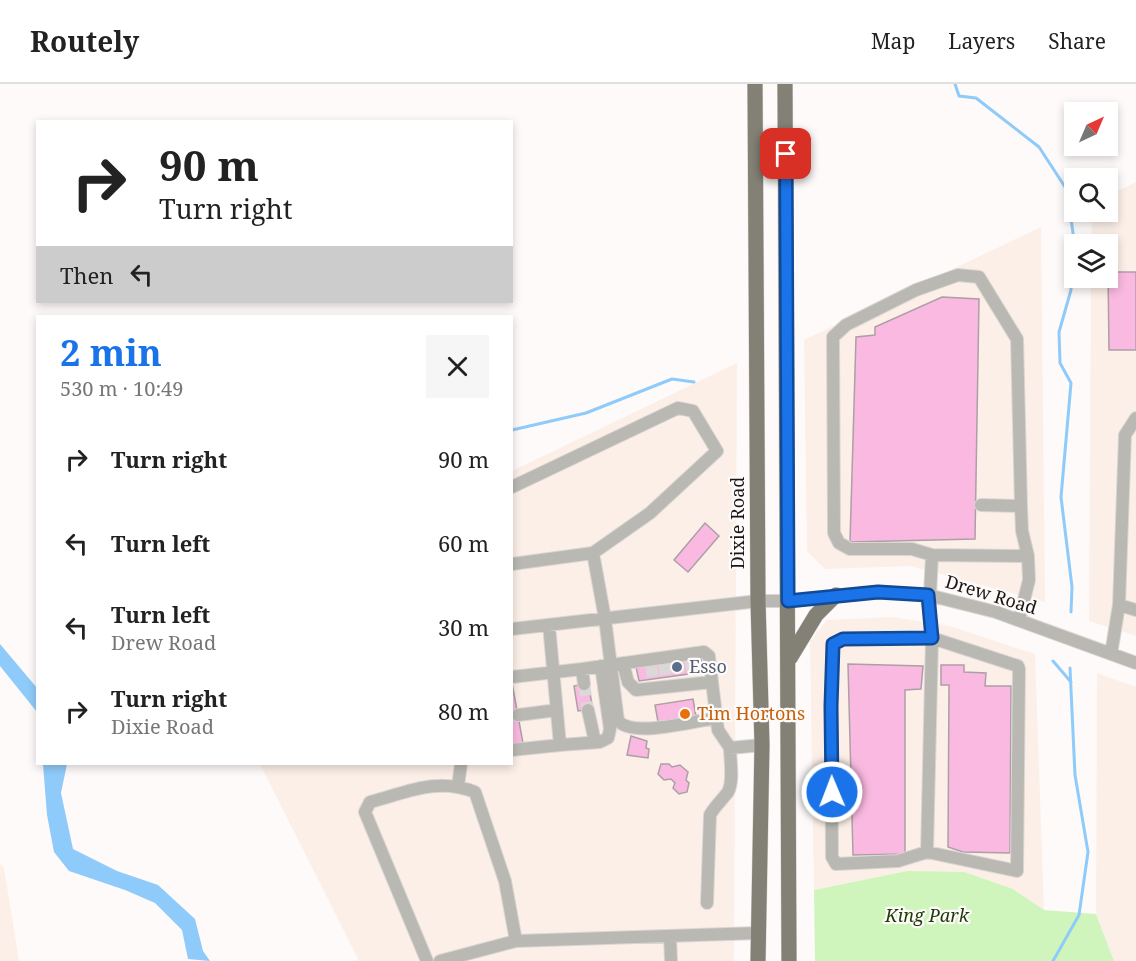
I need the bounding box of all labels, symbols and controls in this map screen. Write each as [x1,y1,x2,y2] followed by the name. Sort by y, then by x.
[30,22,139,60] text: Routely
[871,27,915,55] text: Map
[948,27,1015,55] text: Layers
[1048,27,1106,55] text: Share
[1064,102,1118,156] north arrow
[1064,102,1118,288] map controls
[760,128,811,179] pin
[159,136,259,193] text: 90 m
[769,137,802,170] icon: arrive
[60,144,138,222] icon: right
[1064,168,1118,222] button: search
[159,190,292,227] text: Turn right
[1064,234,1118,288] button: layers
[125,258,158,291] icon: left
[60,260,113,290] text: Then
[60,328,162,377] text: 2 min
[426,335,489,398] button: close
[60,375,183,402] text: 530 m · 10:49
[60,443,93,476] icon: right
[111,444,227,474] text: Turn right
[438,444,489,474] text: 90 m
[725,477,749,569] street label: Dixie Road
[60,527,93,560] icon: left
[111,528,210,558] text: Turn left
[438,528,489,558] text: 60 m
[942,569,1040,619] street label: Drew Road
[111,599,210,629] text: Turn left
[60,611,93,644] icon: left
[438,612,489,642] text: 30 m
[111,629,216,656] text: Drew Road
[689,654,727,678] place label: Esso
[670,660,684,674] marker: Esso
[111,683,227,713] text: Turn right
[60,695,93,728] icon: right
[438,696,489,726] text: 80 m
[697,701,805,725] place label: Tim Hortons
[678,707,692,721] marker: Tim Hortons
[111,713,214,740] text: Dixie Road
[800,760,864,824] position arrow
[884,903,970,927] park label: King Park

